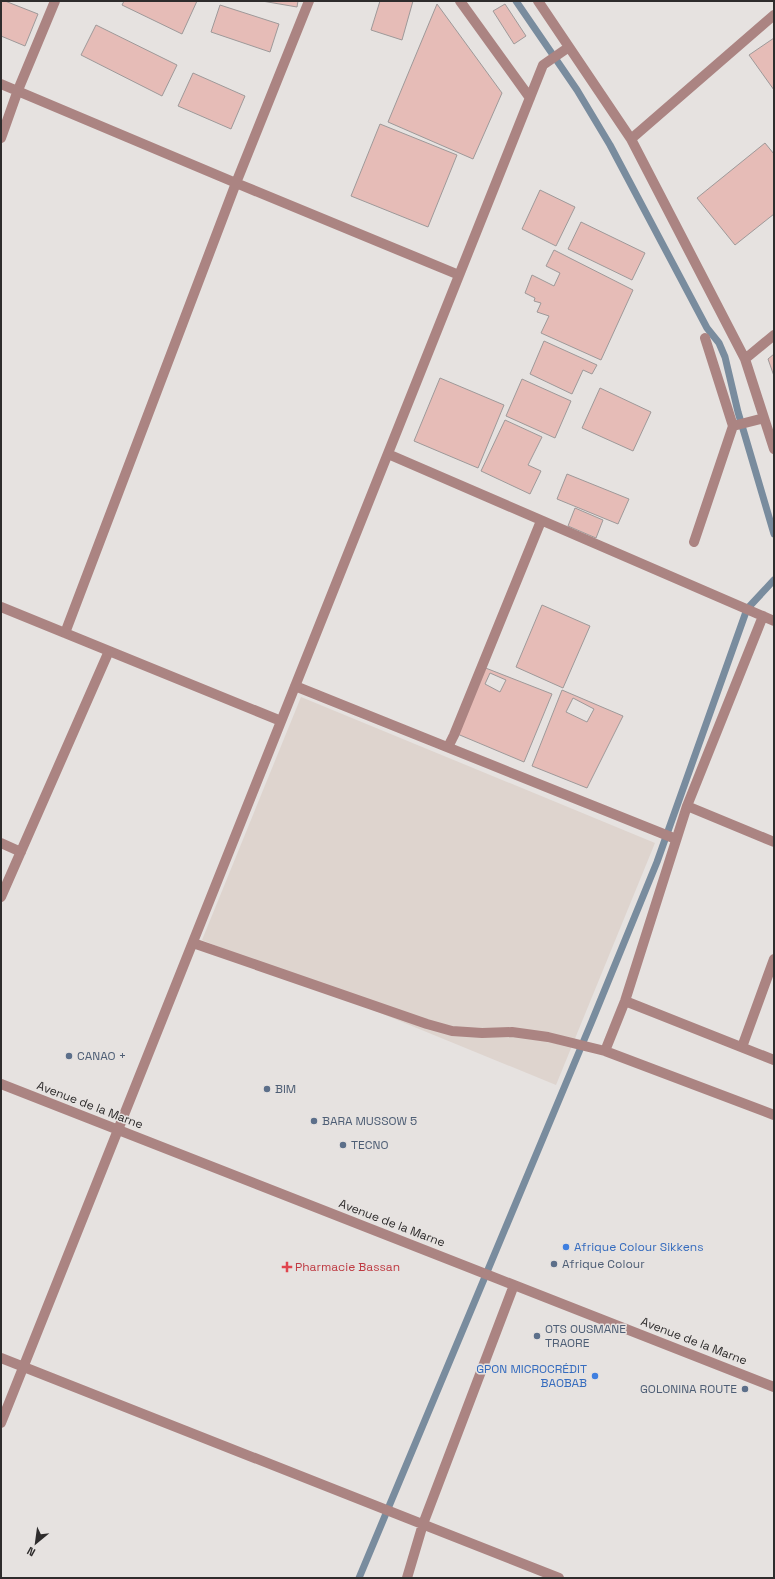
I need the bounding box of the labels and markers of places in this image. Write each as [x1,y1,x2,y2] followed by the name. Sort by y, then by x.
[77,1048,126,1064] place label: CANAO +
[64,1051,74,1061] marker: CANAO +
[275,1081,296,1097] place label: BIM
[262,1084,272,1094] marker: BIM
[322,1113,417,1129] place label: BARA MUSSOW 5
[309,1116,319,1126] marker: BARA MUSSOW 5
[351,1137,389,1153] place label: TECNO
[338,1140,348,1150] marker: TECNO
[574,1239,703,1255] place label: Afrique Colour Sikkens
[561,1242,571,1252] marker: Afrique Colour Sikkens
[562,1256,645,1272] place label: Afrique Colour
[295,1259,400,1275] place label: Pharmacie Bassan
[549,1259,559,1269] marker: Afrique Colour
[282,1262,292,1272] marker: Pharmacie Bassan
[545,1321,626,1351] place label: OTS OUSMANE TRAORE
[532,1331,542,1341] marker: OTS OUSMANE TRAORE
[476,1361,587,1391] place label: GPON MICROCRÉDIT BAOBAB
[590,1371,600,1381] marker: GPON MICROCRÉDIT BAOBAB
[640,1381,737,1397] place label: GOLONINA ROUTE
[740,1384,750,1394] marker: GOLONINA ROUTE

